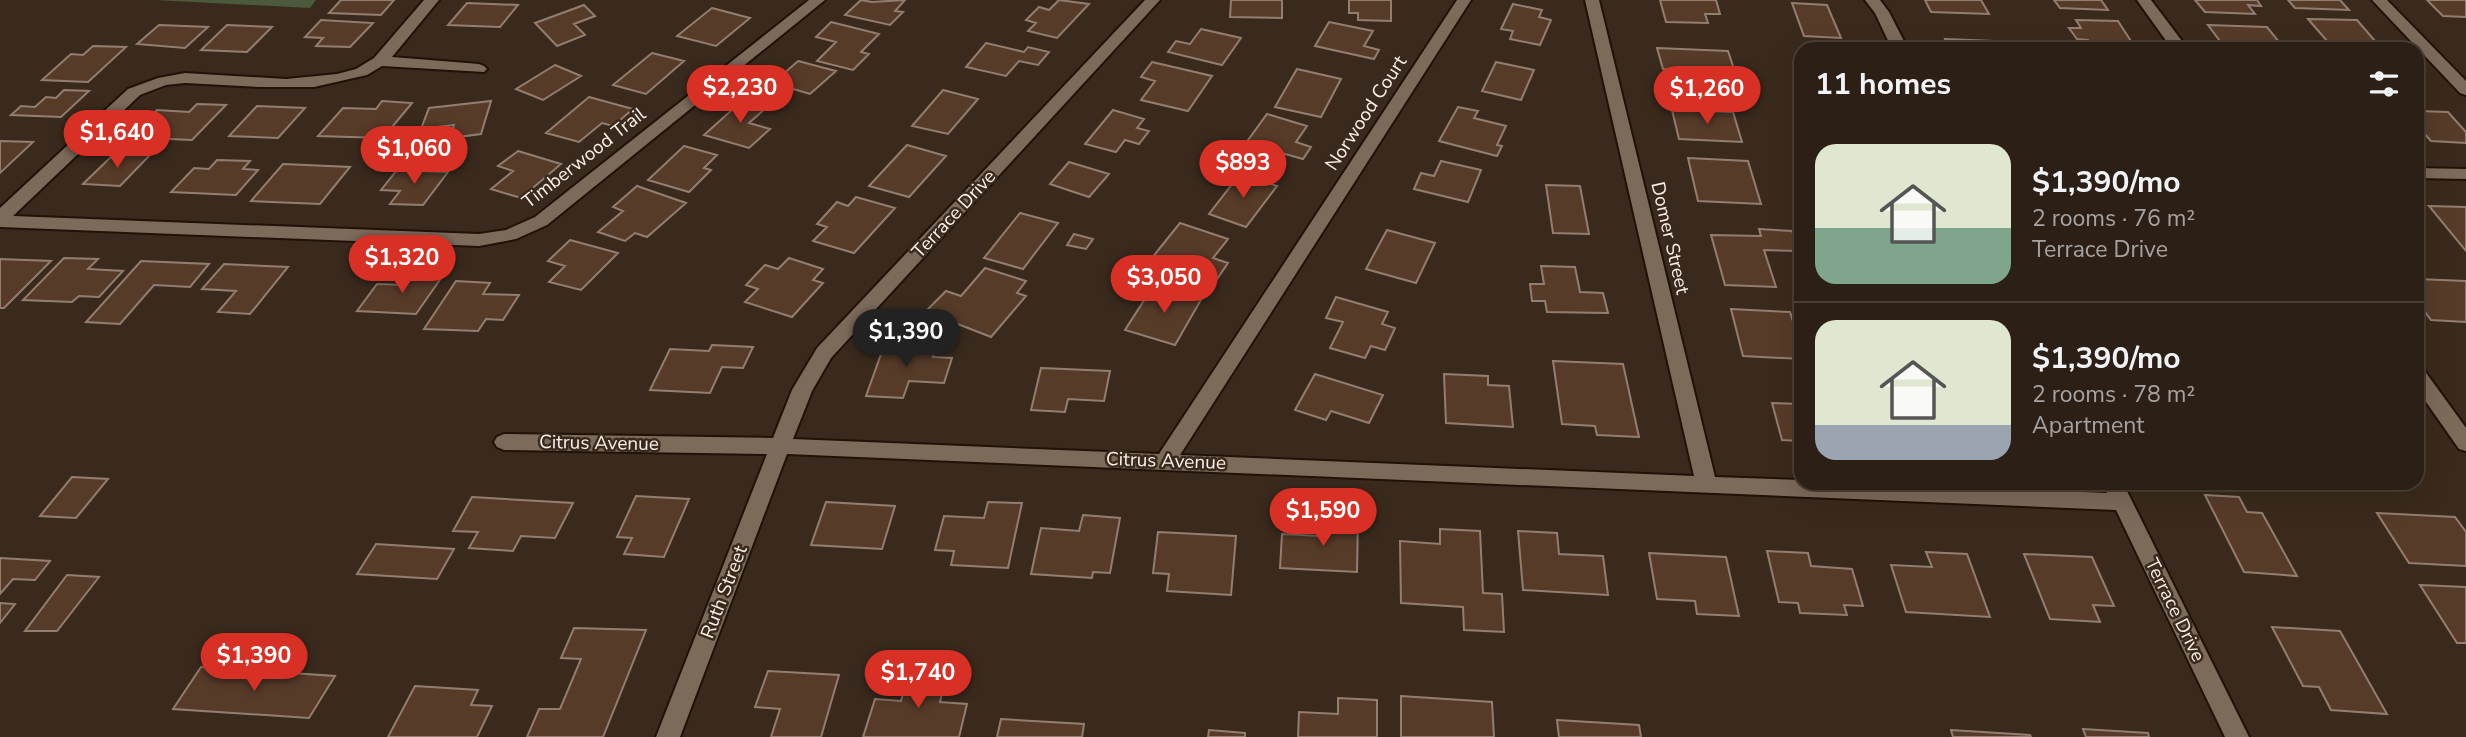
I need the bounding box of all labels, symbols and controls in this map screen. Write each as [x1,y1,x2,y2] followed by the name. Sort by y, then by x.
[1319,50,1413,176] street label: Norwood Court
[1815,64,1951,105] text: 11 homes
[2365,65,2403,103] icon: filters
[683,66,797,125] pin: $2,230
[1650,66,1764,126] pin: $1,260
[703,72,777,103] text: $2,230
[1670,73,1744,104] text: $1,260
[517,101,652,215] street label: Timberwood Trail
[60,110,174,170] pin: $1,640
[80,117,154,148] text: $1,640
[357,127,471,186] pin: $1,060
[377,133,451,164] text: $1,060
[1202,140,1284,200] pin: $893
[1215,147,1271,178] text: $893
[2032,162,2181,203] text: $1,390/mo
[906,164,1002,264] street label: Terrace Drive
[1871,172,1955,256] icon: home
[1644,179,1696,297] street label: Domer Street
[2032,203,2195,234] text: 2 rooms · 76 m²
[2032,234,2168,265] text: Terrace Drive
[345,236,459,295] pin: $1,320
[365,242,439,273] text: $1,320
[1107,256,1221,315] pin: $3,050
[1127,262,1201,293] text: $3,050
[849,310,963,369] pin: $1,390
[869,316,943,347] text: $1,390
[2032,338,2181,379] text: $1,390/mo
[1871,348,1955,432] icon: home
[2032,379,2195,410] text: 2 rooms · 78 m²
[2032,410,2144,441] text: Apartment
[539,429,659,457] street label: Citrus Avenue
[1106,446,1226,476] street label: Citrus Avenue
[1266,489,1380,548] pin: $1,590
[1286,495,1360,526] text: $1,590
[694,541,754,642] street label: Ruth Street
[2139,554,2211,666] street label: Terrace Drive
[197,634,311,693] pin: $1,390
[217,640,291,671] text: $1,390
[861,650,975,710] pin: $1,740
[881,657,955,688] text: $1,740

